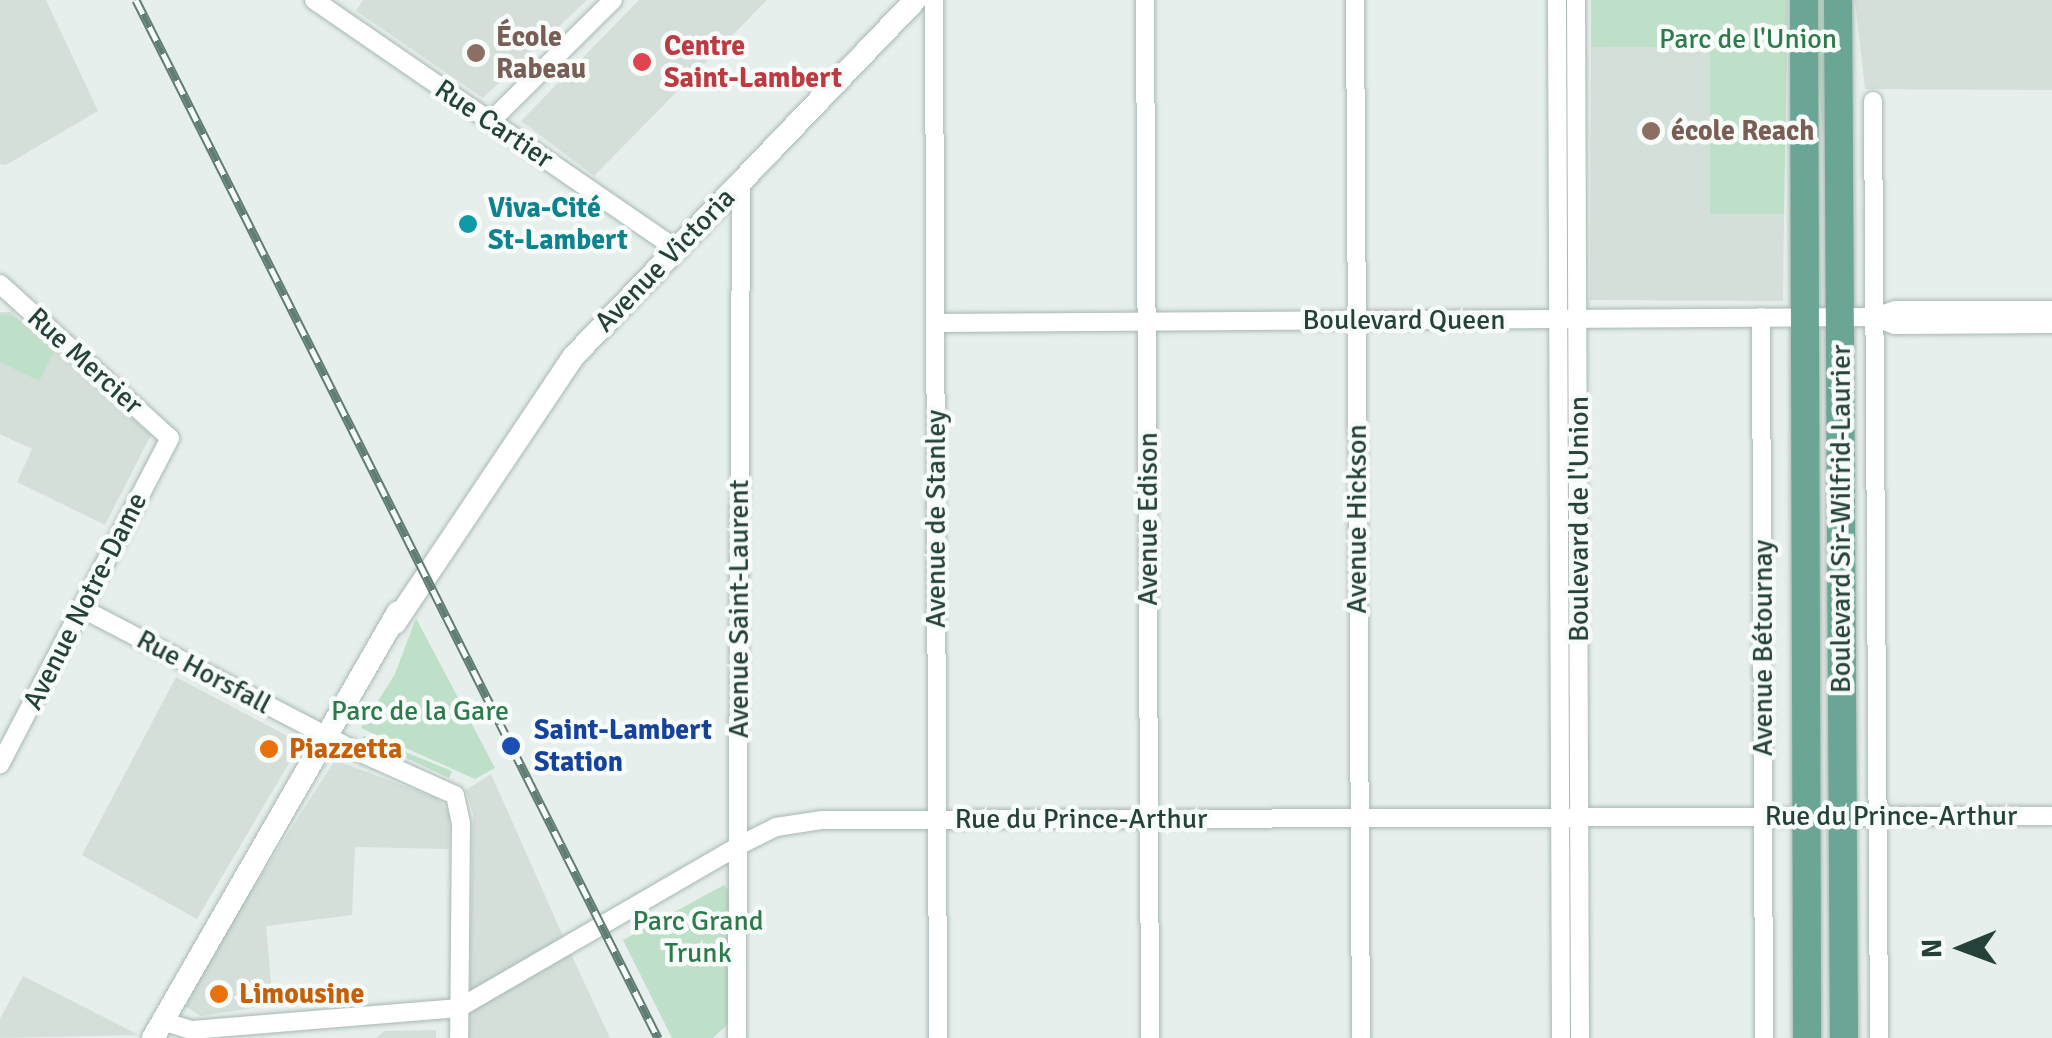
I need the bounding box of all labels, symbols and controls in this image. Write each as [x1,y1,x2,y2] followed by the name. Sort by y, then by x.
[496,20,586,86] place label: École Rabeau
[1659,22,1837,56] park label: Parc de l'Union
[664,29,842,95] place label: Centre Saint-Lambert
[465,42,487,64] marker: École Rabeau
[629,49,655,75] marker: Centre Saint-Lambert
[429,72,559,176] street label: Rue Cartier
[1671,114,1815,148] place label: école Reach
[1640,120,1662,142] marker: école Reach
[588,181,742,339] street label: Avenue Victoria
[488,191,628,257] place label: Viva-Cité St-Lambert
[457,213,479,235] marker: Viva-Cité St-Lambert
[20,301,150,421] street label: Rue Mercier
[1302,303,1506,337] street label: Boulevard Queen
[1824,345,1858,693] street label: Boulevard Sir-Wilfrid-Laurier
[1562,396,1596,642] street label: Boulevard de l'Union
[919,410,953,628] street label: Avenue de Stanley
[1340,424,1374,614] street label: Avenue Hickson
[1131,432,1165,606] street label: Avenue Edison
[722,480,756,738] street label: Avenue Saint-Laurent
[16,487,154,715] street label: Avenue Notre-Dame
[1746,540,1780,756] street label: Avenue Bétournay
[131,623,277,721] street label: Rue Horsfall
[331,694,509,728] park label: Parc de la Gare
[534,713,712,779] place label: Saint-Lambert Station
[289,732,402,766] place label: Piazzetta
[498,733,524,759] marker: Saint-Lambert Station
[258,738,280,760] marker: Piazzetta
[1765,799,2017,833] street label: Rue du Prince-Arthur
[955,802,1207,836] street label: Rue du Prince-Arthur
[1912,898,2012,998] north arrow
[632,904,764,970] park label: Parc Grand Trunk
[1915,938,1949,959] text: N
[239,977,364,1011] place label: Limousine
[208,983,230,1005] marker: Limousine

